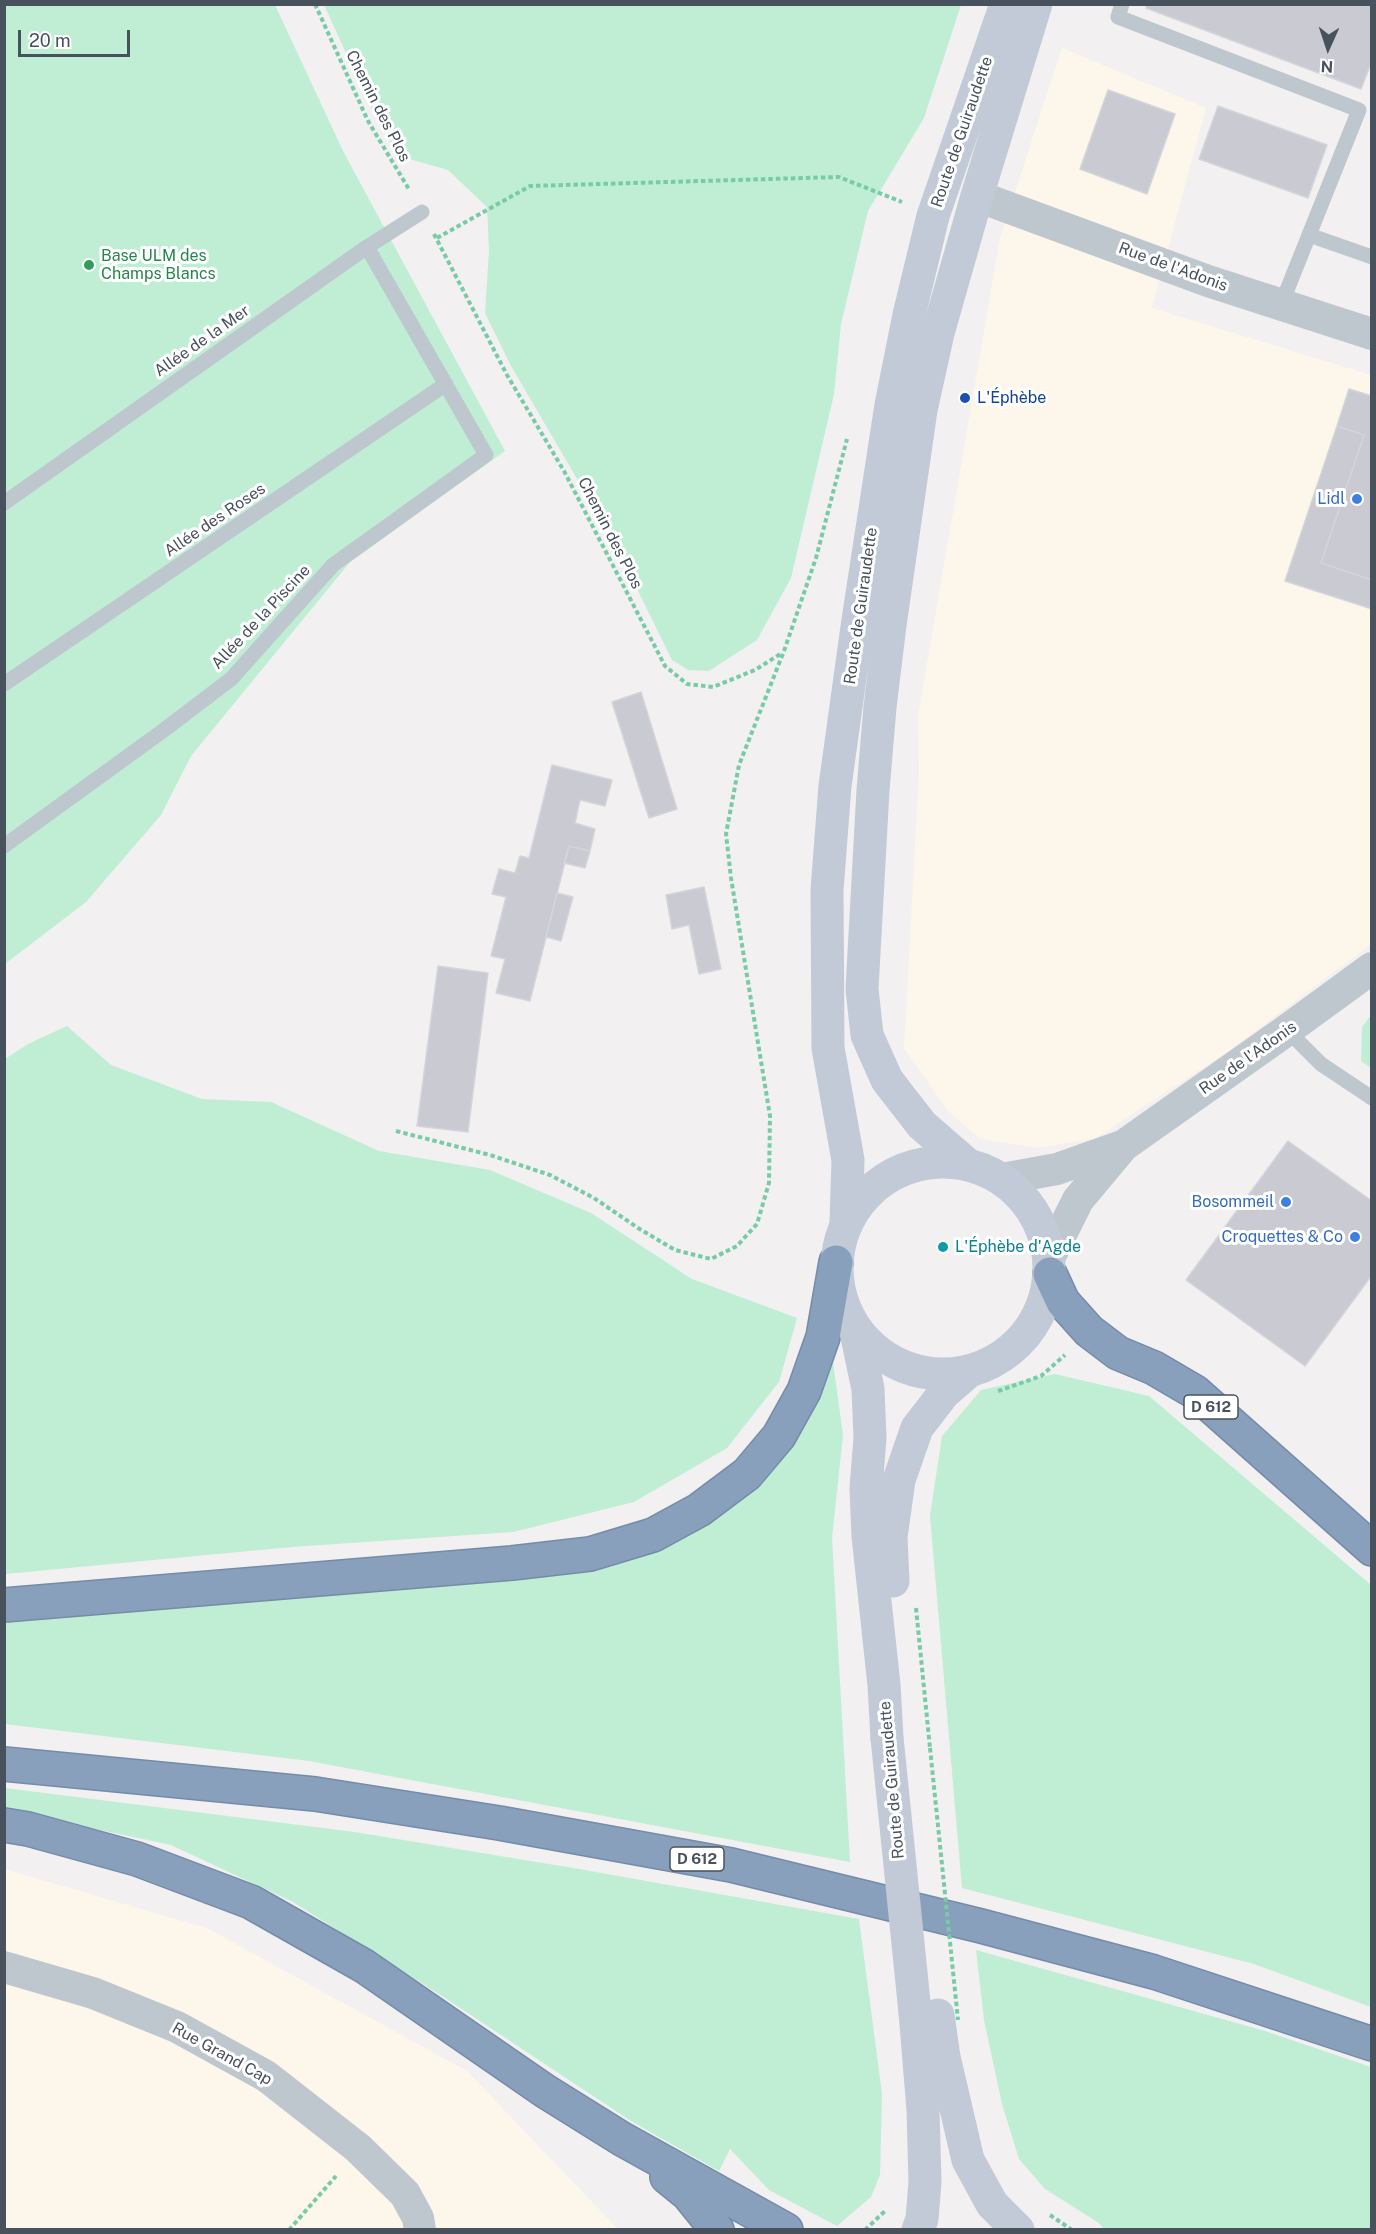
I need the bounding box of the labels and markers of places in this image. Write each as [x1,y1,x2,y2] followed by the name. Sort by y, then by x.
[101,246,216,284] place label: Base ULM des Champs Blancs
[82,258,96,272] marker: Base ULM des Champs Blancs
[977,388,1046,408] place label: L'Éphèbe
[958,391,972,405] marker: L'Éphèbe
[1317,489,1345,509] place label: Lidl
[1350,492,1364,506] marker: Lidl
[1191,1192,1274,1212] place label: Bosommeil
[1279,1195,1293,1209] marker: Bosommeil
[1222,1227,1343,1247] place label: Croquettes & Co
[1348,1230,1362,1244] marker: Croquettes & Co
[955,1237,1081,1257] place label: L'Éphèbe d'Agde
[936,1240,950,1254] marker: L'Éphèbe d'Agde

